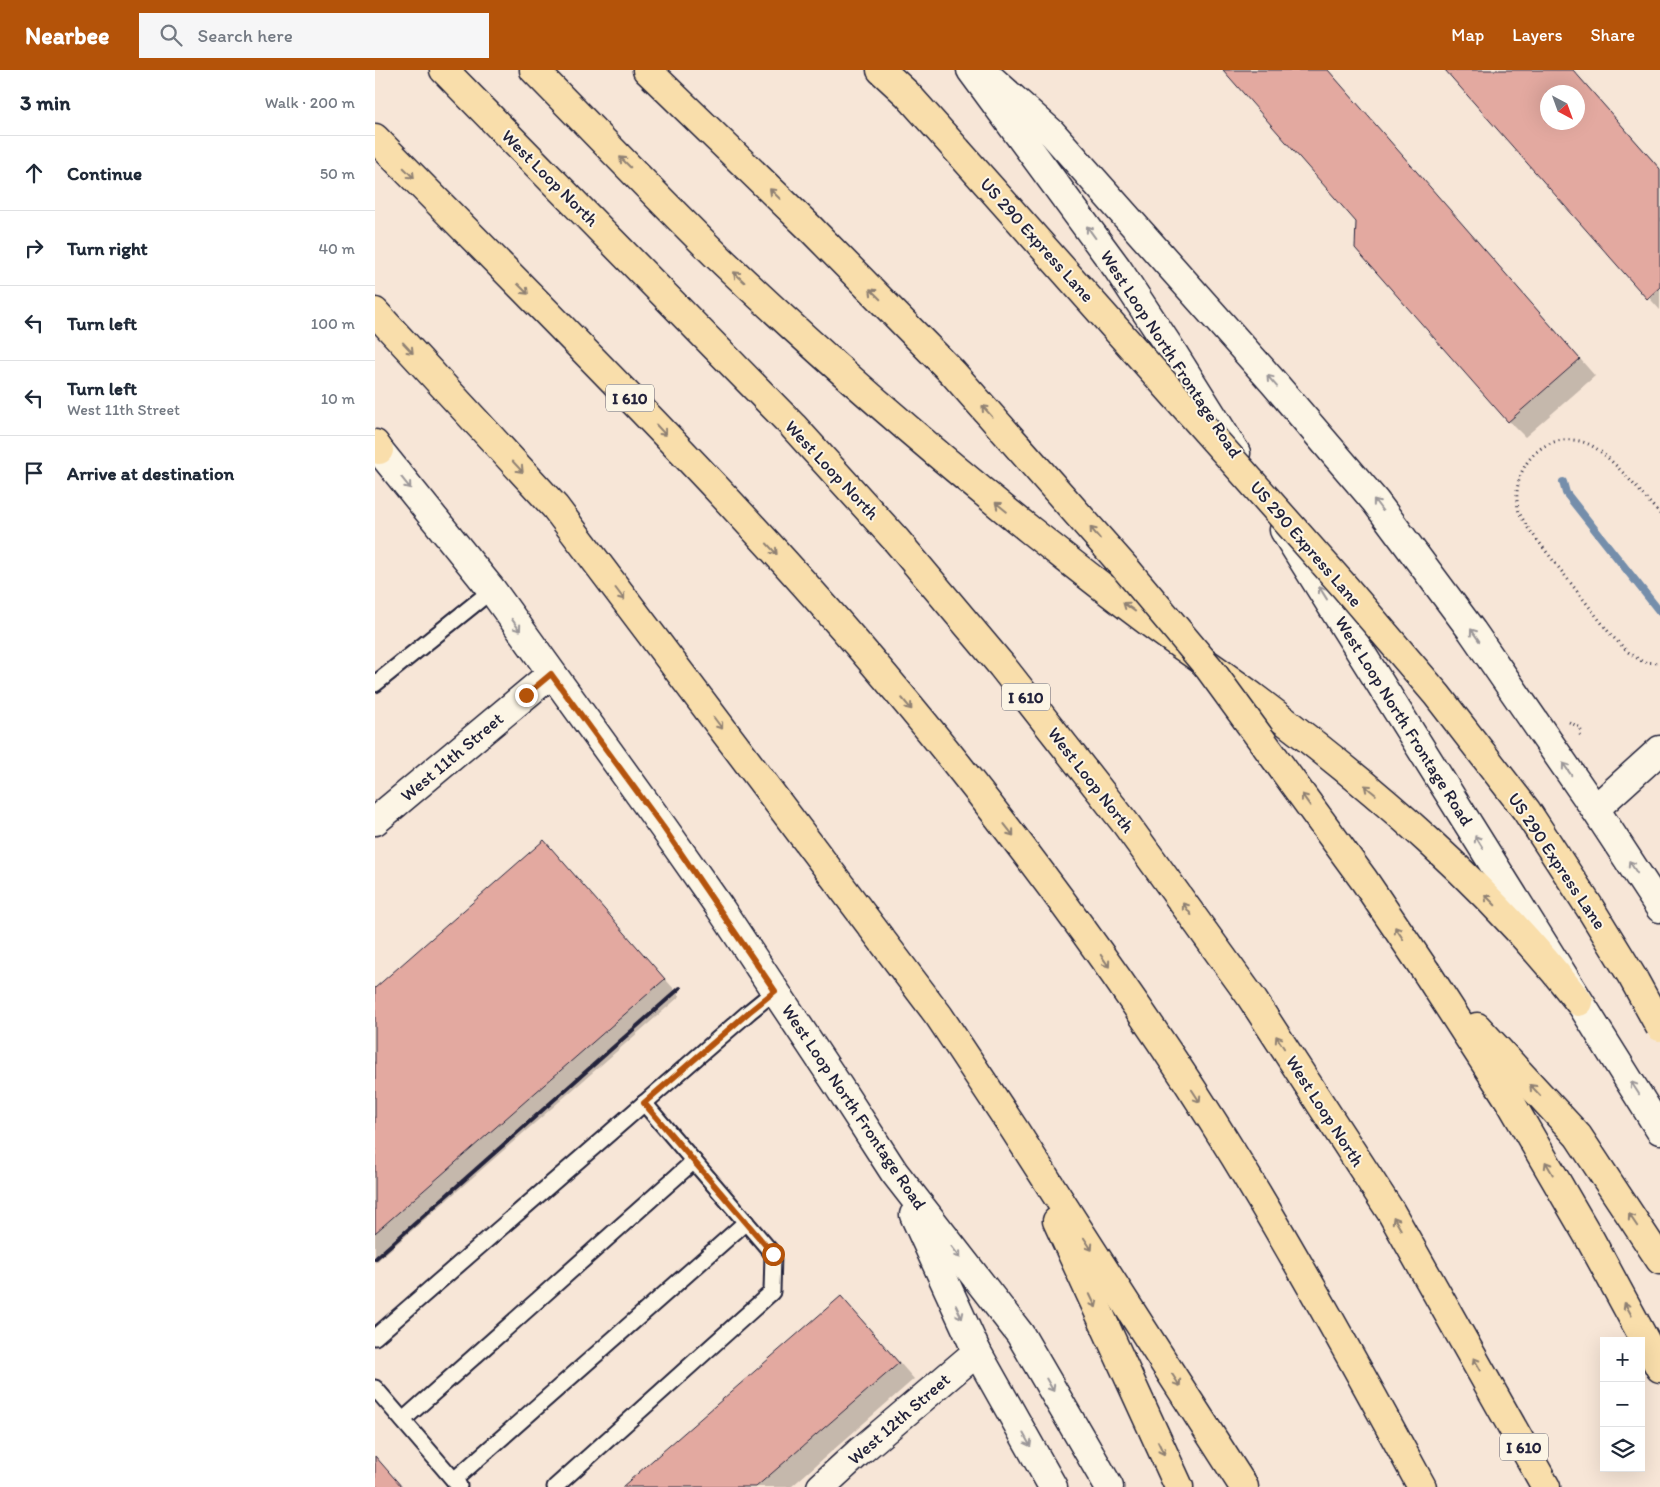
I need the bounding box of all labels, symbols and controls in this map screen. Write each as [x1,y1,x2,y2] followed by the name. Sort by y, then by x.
[139,13,489,58] search box
[25,21,109,50] text: Nearbee
[157,21,185,49] icon: search
[197,24,293,47] text: Search here
[1451,24,1484,46] text: Map
[1512,24,1562,46] text: Layers
[1590,24,1635,46] text: Share
[1540,85,1585,130] north arrow
[20,90,70,115] text: 3 min
[265,93,355,112] text: Walk · 200 m
[497,125,603,231] street label: West Loop North
[618,156,631,168] one-way arrow
[20,159,48,187] icon: ahead
[67,162,142,185] text: Continue
[320,164,355,183] text: 50 m
[403,167,415,179] one-way arrow
[975,173,1099,307] street label: US 290 Express Lane
[769,188,781,200] one-way arrow
[1086,225,1096,239] one-way arrow
[20,234,48,262] icon: right
[67,237,148,260] text: Turn right
[318,239,355,258] text: 40 m
[1096,246,1247,462] street label: West Loop North Frontage Road
[733,271,746,283] one-way arrow
[517,282,529,295] one-way arrow
[869,287,881,300] one-way arrow
[20,309,48,337] icon: left
[67,312,137,335] text: Turn left
[311,314,355,333] text: 100 m
[402,341,414,354] one-way arrow
[1266,375,1278,388] one-way arrow
[67,377,137,400] text: Turn left
[20,384,48,412] icon: left
[606,384,654,412] road number: I 610
[321,389,355,408] text: 10 m
[67,400,180,419] text: West 11th Street
[981,405,993,418] one-way arrow
[780,416,884,525] street label: West Loop North
[655,424,667,437] one-way arrow
[20,459,48,487] icon: arrive
[512,461,524,474] one-way arrow
[67,462,234,485] text: Arrive at destination
[400,476,411,489] one-way arrow
[1245,476,1367,612] street label: US 290 Express Lane
[1373,498,1383,512] one-way arrow
[995,501,1008,512] one-way arrow
[1090,527,1101,540] one-way arrow
[766,542,778,555] one-way arrow
[1318,586,1328,600] one-way arrow
[615,587,625,601] one-way arrow
[1122,602,1136,612] one-way arrow
[1330,612,1478,830] street label: West Loop North Frontage Road
[511,618,522,631] one-way arrow
[1470,628,1480,642] one-way arrow
[515,684,538,707] route end
[1002,684,1050,710] road number: I 610
[902,697,913,710] one-way arrow
[396,708,508,806] street label: West 11th Street
[713,716,723,730] one-way arrow
[1043,723,1139,838] street label: West Loop North
[1562,762,1572,776] one-way arrow
[1363,785,1376,796] one-way arrow
[1503,788,1611,934] street label: US 290 Express Lane
[1301,793,1311,807] one-way arrow
[1004,823,1014,837] one-way arrow
[1474,835,1485,849] one-way arrow
[1628,861,1638,875] one-way arrow
[1483,894,1496,906] one-way arrow
[1182,903,1193,916] one-way arrow
[1394,926,1404,940] one-way arrow
[1100,954,1110,968] one-way arrow
[777,1000,931,1214] street label: West Loop North Frontage Road
[1275,1035,1286,1049] one-way arrow
[1281,1051,1369,1171] street label: West Loop North
[1629,1082,1639,1096] one-way arrow
[1529,1084,1541,1097] one-way arrow
[1191,1089,1201,1103] one-way arrow
[1543,1161,1553,1175] one-way arrow
[1628,1213,1638,1227] one-way arrow
[1391,1216,1401,1230] one-way arrow
[1083,1236,1093,1250] one-way arrow
[762,1243,785,1266] route start
[951,1245,962,1258] one-way arrow
[1089,1293,1099,1308] one-way arrow
[1623,1302,1633,1317] one-way arrow
[954,1304,964,1319] one-way arrow
[1600,1337,1645,1472] map controls
[1600,1337,1645,1382] button: +
[1472,1357,1482,1372] one-way arrow
[843,1368,955,1469] street label: West 12th Street
[1171,1373,1181,1387] one-way arrow
[1045,1377,1055,1391] one-way arrow
[1600,1382,1645,1427] button: −
[1600,1427,1645,1472] button: layers
[1023,1432,1032,1447] one-way arrow
[1500,1434,1548,1460] road number: I 610
[1157,1440,1167,1455] one-way arrow

